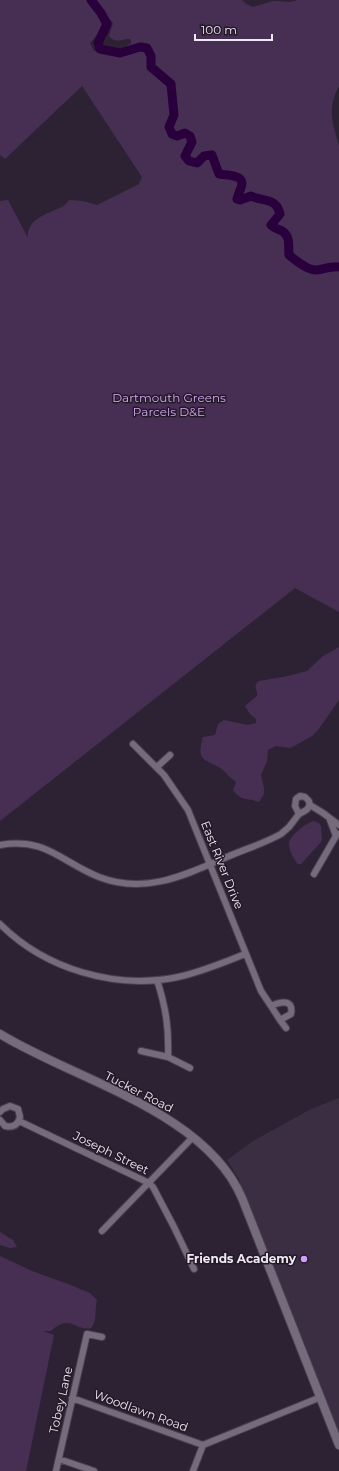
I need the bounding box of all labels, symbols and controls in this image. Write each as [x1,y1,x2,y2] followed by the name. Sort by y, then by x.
[195,16,272,42] scale bar
[201,22,237,37] text: 100 m
[112,390,226,419] park label: Dartmouth Greens Parcels D&E
[198,819,247,911] street label: East River Drive
[102,1068,176,1115] street label: Tucker Road
[70,1127,152,1177] street label: Joseph Street
[187,1251,297,1266] place label: Friends Academy
[299,1254,309,1264] marker: Friends Academy
[46,1365,75,1435] street label: Tobey Lane
[92,1387,190,1435] street label: Woodlawn Road

